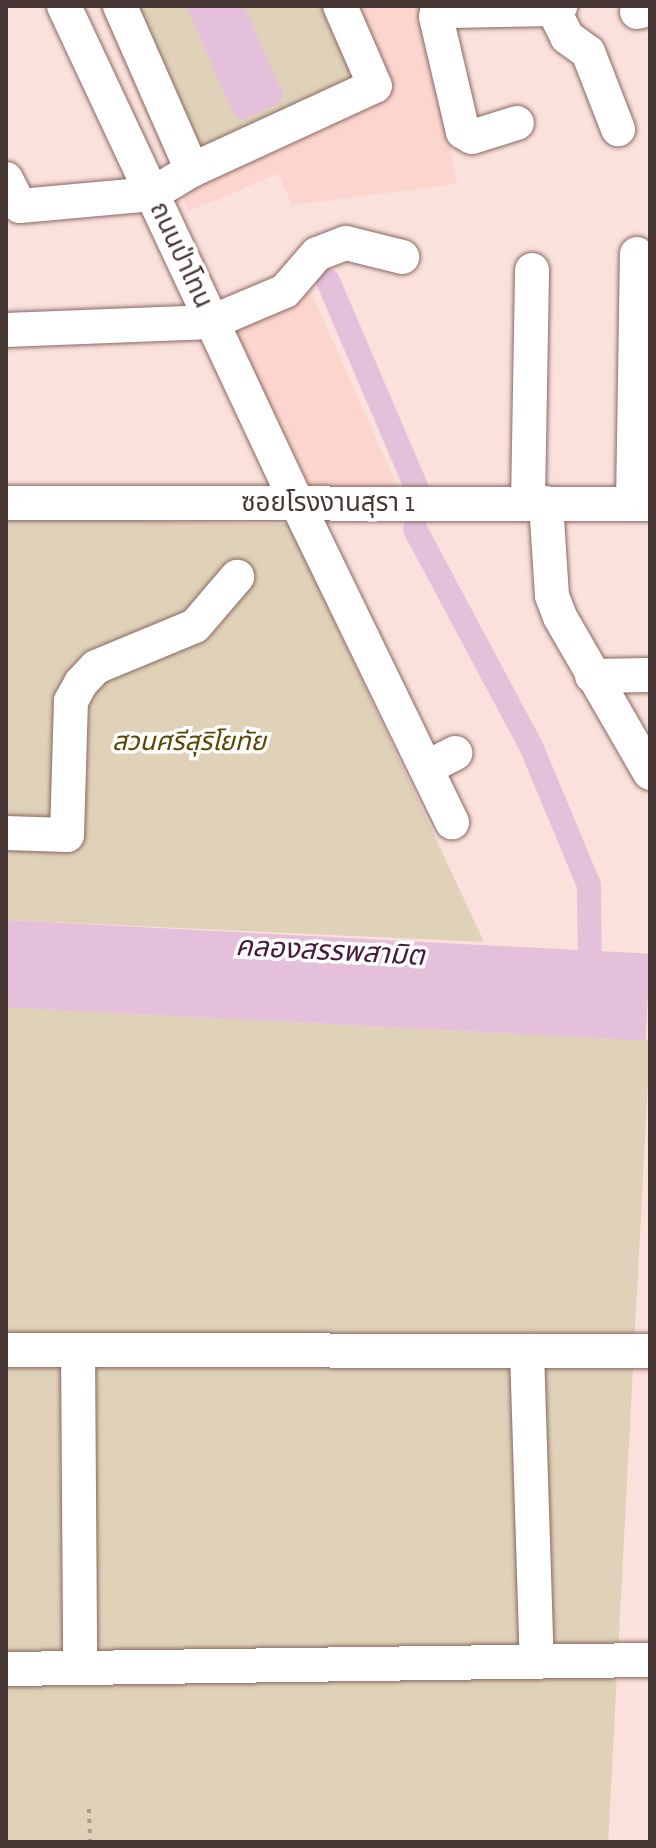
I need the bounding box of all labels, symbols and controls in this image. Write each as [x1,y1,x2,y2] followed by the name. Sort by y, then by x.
[143,197,219,313] street label: ถนนป่าโทน
[241,487,415,519] street label: ซอยโรงงานสุรา 1
[112,726,266,758] park label: สวนศรีสุริโยทัย
[235,929,425,973] water label: คลองสรรพสามิต

